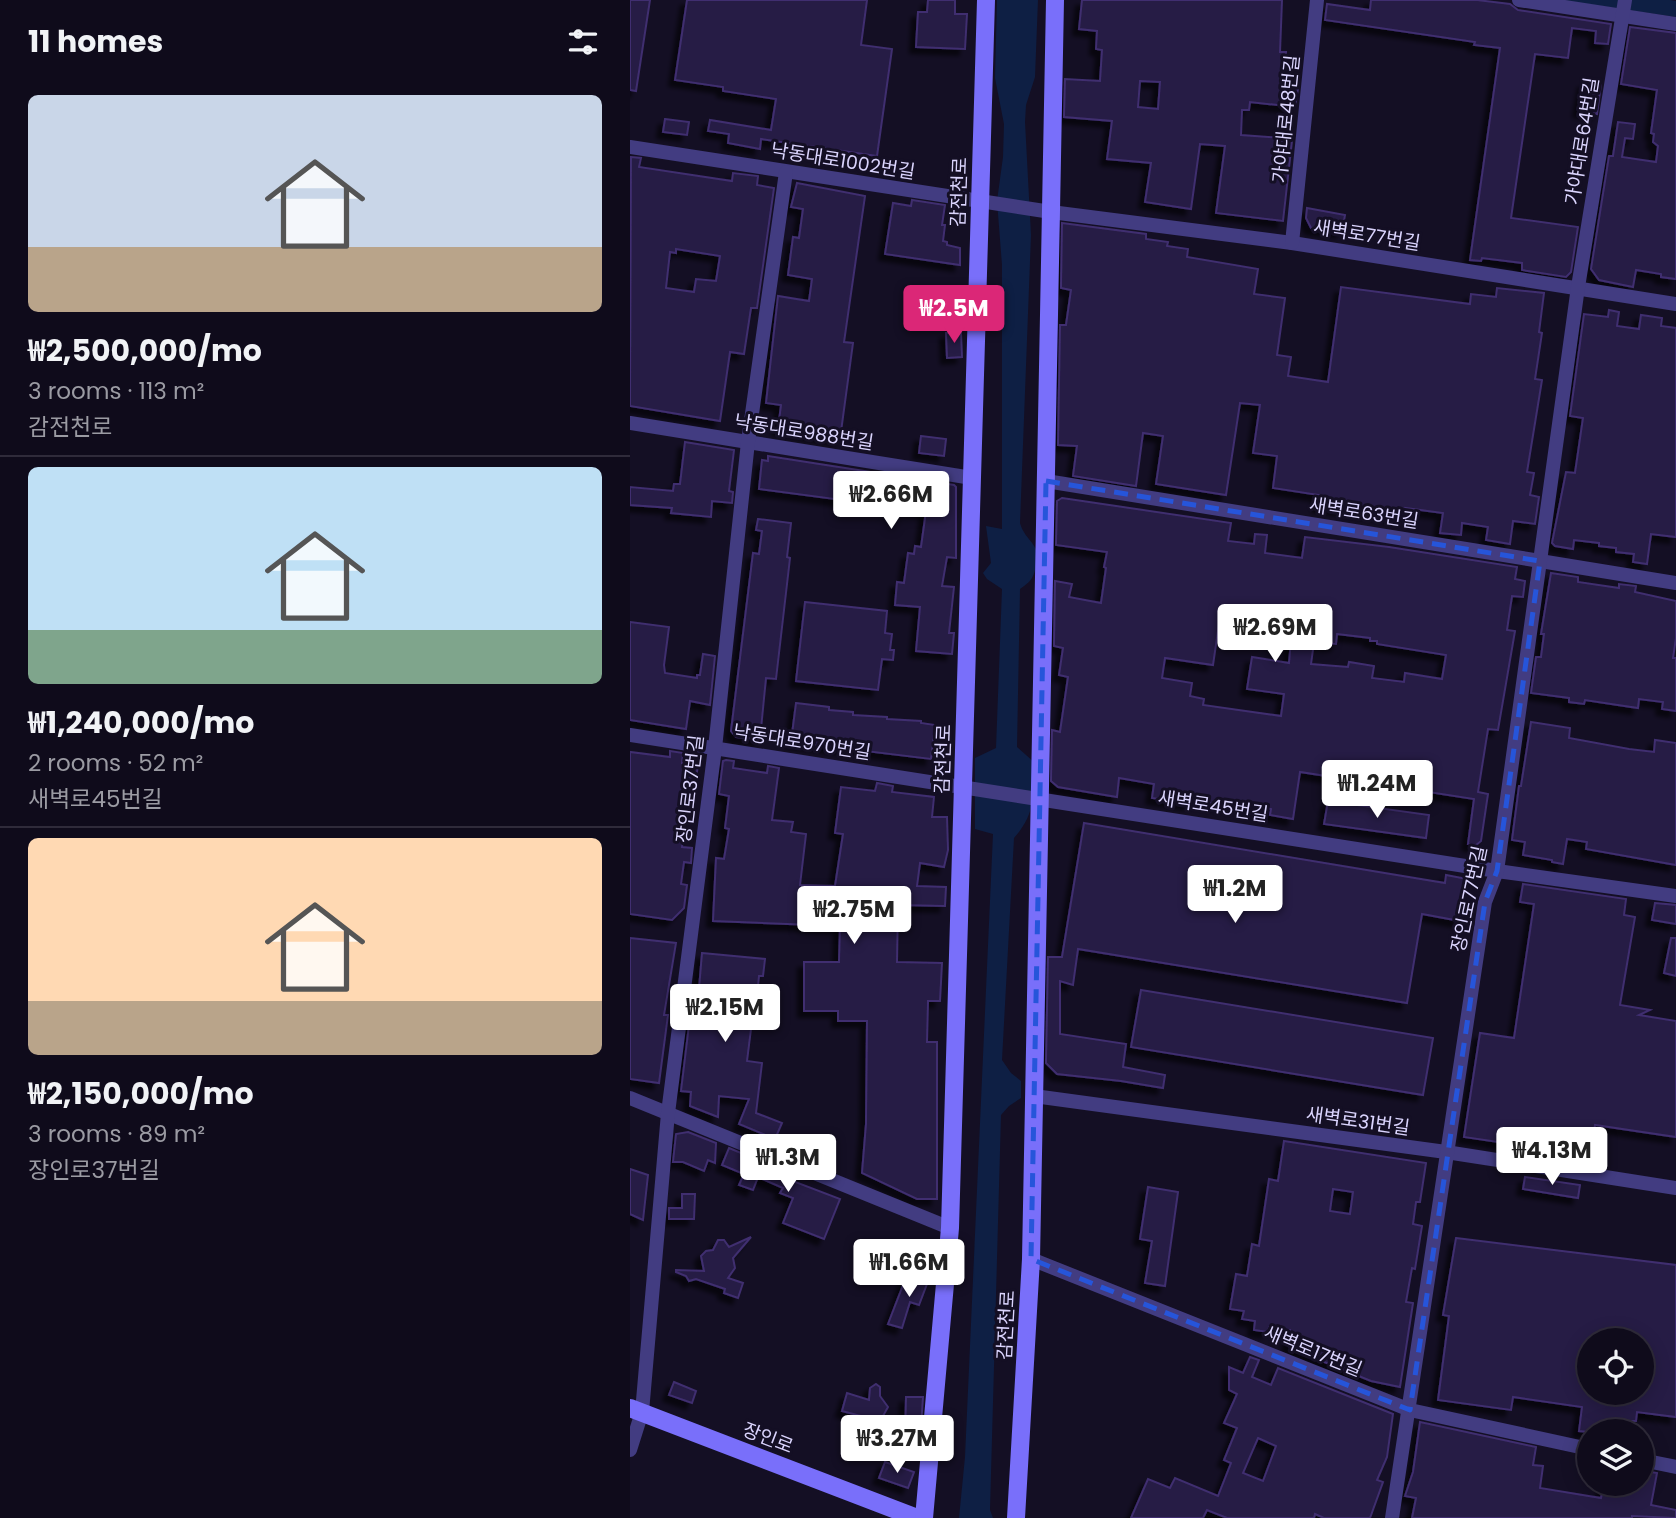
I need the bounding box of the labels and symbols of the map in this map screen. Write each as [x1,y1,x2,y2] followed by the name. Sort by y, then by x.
[1266,54,1306,184] street label: 가야대로48번길
[1559,75,1605,207] street label: 가야대로64번길
[769,136,917,186] street label: 낙동대로1002번길
[944,157,974,227] street label: 감전천로
[1311,213,1423,257] street label: 새벽로77번길
[905,286,1003,345] pin: ₩2.5M
[732,408,876,456] street label: 낙동대로988번길
[834,472,948,531] pin: ₩2.66M
[1307,491,1421,535] street label: 새벽로63번길
[1218,604,1332,664] pin: ₩2.69M
[731,718,873,766] street label: 낙동대로970번길
[928,724,958,794] street label: 감전천로
[670,733,710,845] street label: 장인로37번길
[1320,760,1434,820] pin: ₩1.24M
[1156,784,1270,828] street label: 새벽로45번길
[1445,843,1493,955] street label: 장인로77번길
[1186,866,1284,925] pin: ₩1.2M
[797,886,911,946] pin: ₩2.75M
[668,984,782,1044] pin: ₩2.15M
[1304,1100,1412,1142] street label: 새벽로31번길
[1495,1128,1609,1187] pin: ₩4.13M
[739,1134,837,1194] pin: ₩1.3M
[852,1240,966,1299] pin: ₩1.66M
[991,1289,1021,1361] street label: 감전천로
[1260,1319,1366,1383] street label: 새벽로17번길
[739,1416,797,1460] street label: 장인로
[840,1416,954,1475] pin: ₩3.27M

